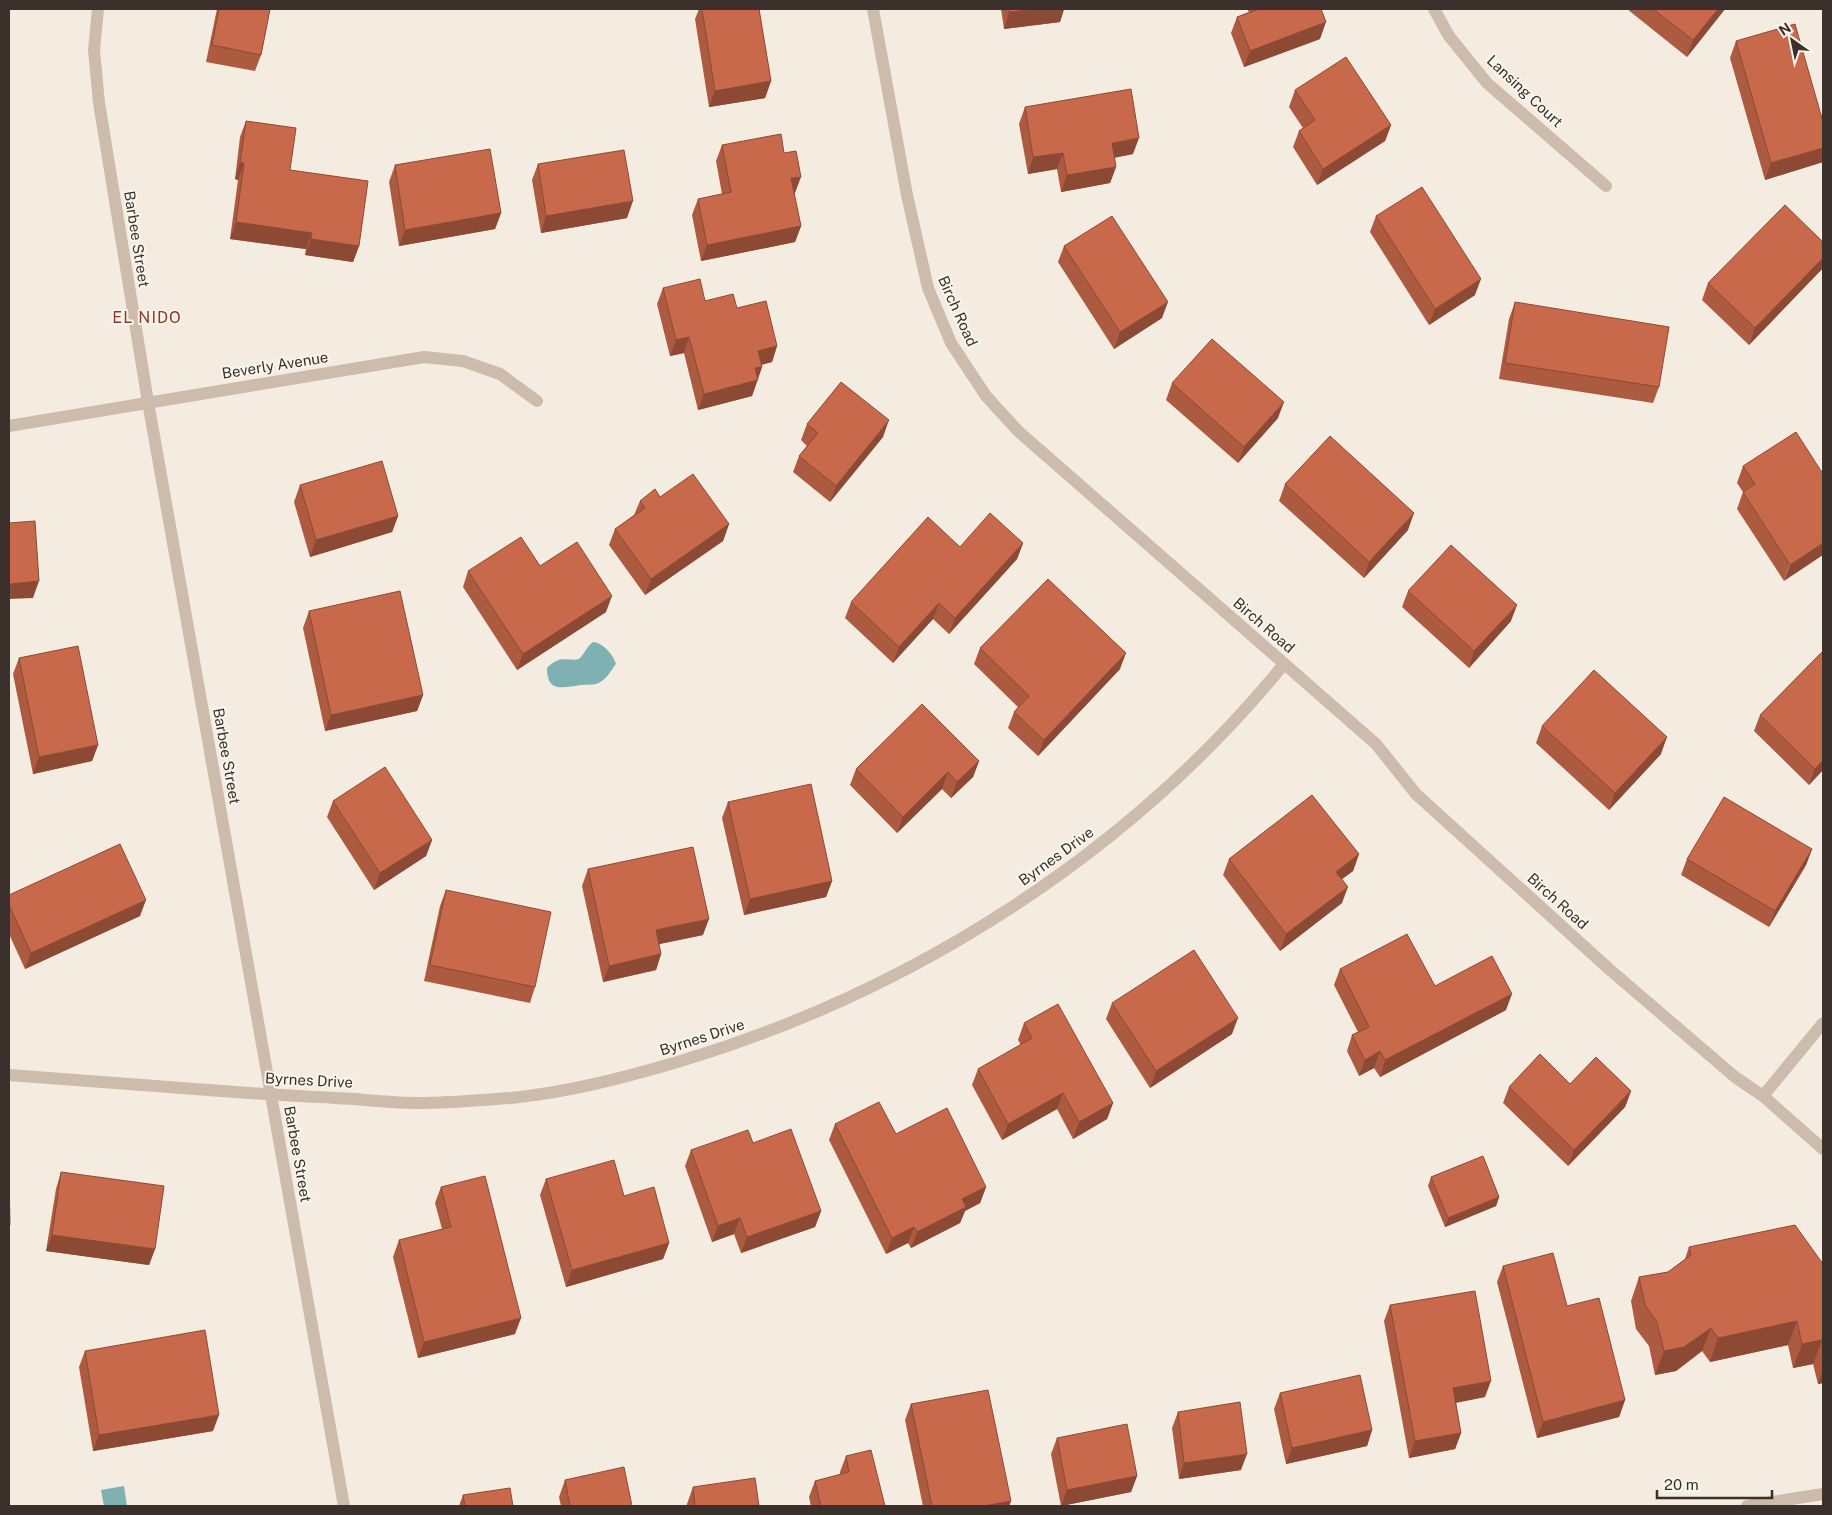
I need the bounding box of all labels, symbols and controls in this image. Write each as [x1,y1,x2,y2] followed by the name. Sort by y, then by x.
[1767,15,1817,65] north arrow
[1776,19,1794,39] text: N
[1484,52,1567,131] street label: Lansing Court
[121,190,153,289] street label: Barbee Street
[935,273,981,349] street label: Birch Road
[112,308,182,327] district label: EL NIDO
[221,348,329,382] street label: Beverly Avenue
[1230,594,1298,656] street label: Birch Road
[210,706,244,806] street label: Barbee Street
[1015,823,1097,889] street label: Byrnes Drive
[1524,869,1592,933] street label: Birch Road
[657,1015,747,1059] street label: Byrnes Drive
[265,1069,353,1091] street label: Byrnes Drive
[281,1104,315,1204] street label: Barbee Street
[1657,1468,1772,1500] scale bar
[1664,1476,1699,1493] text: 20 m

